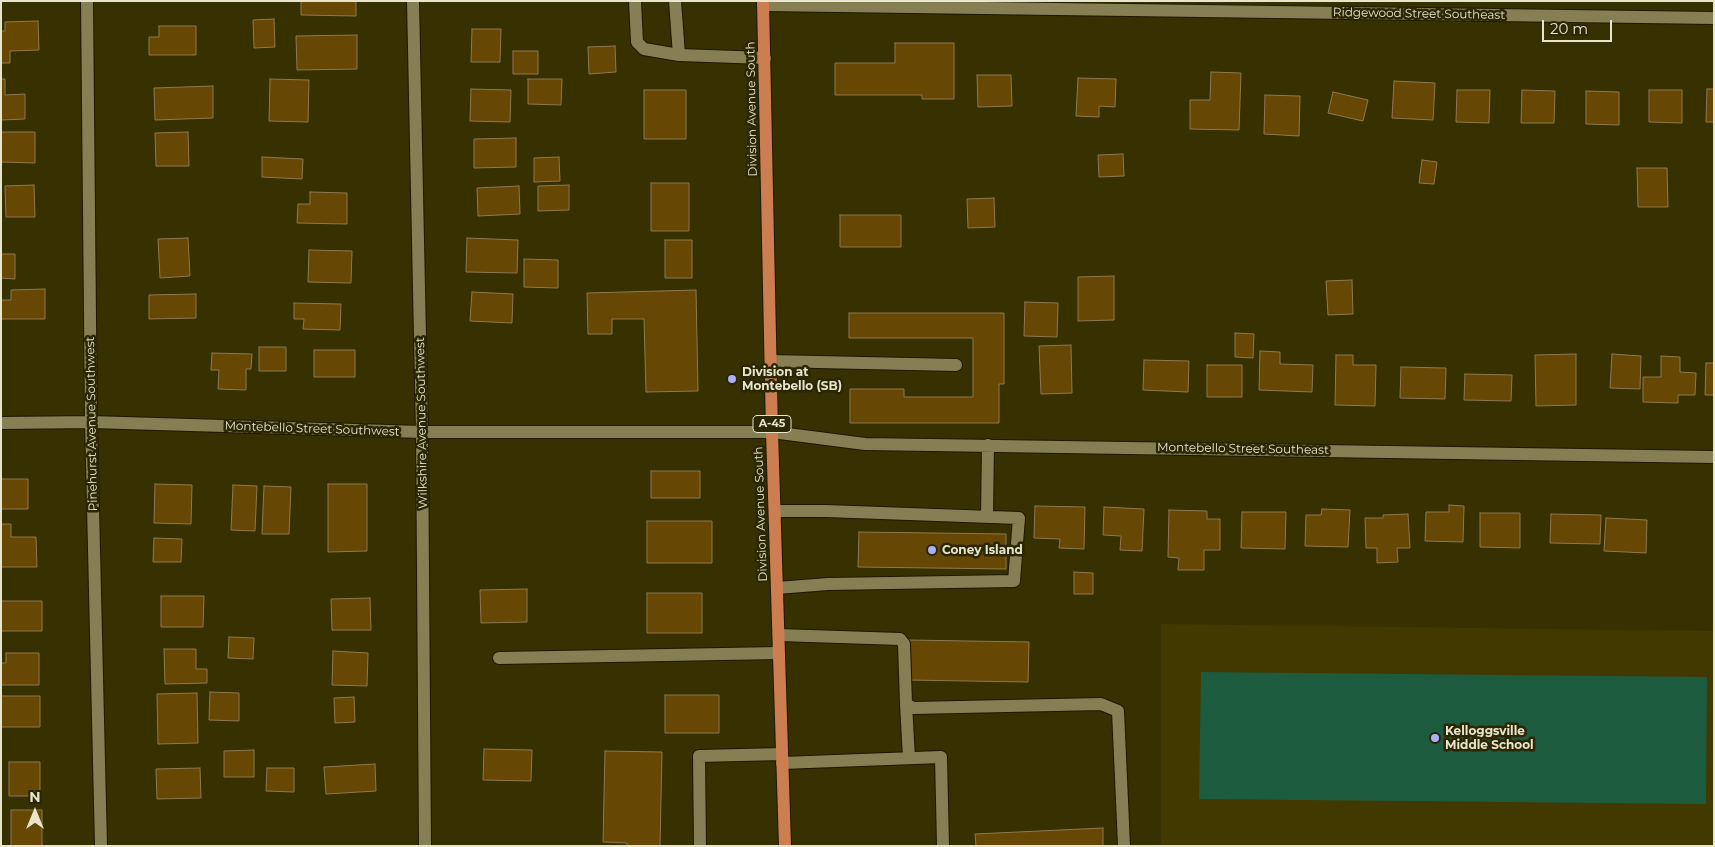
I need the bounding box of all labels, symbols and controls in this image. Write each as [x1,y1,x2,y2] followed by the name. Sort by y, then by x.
[1333,5,1505,23] street label: Ridgewood Street Southeast
[1545,10,1615,42] scale bar
[1550,19,1588,38] text: 20 m
[744,41,760,177] street label: Division Avenue South
[83,337,101,511] street label: Pinehurst Avenue Southwest
[413,337,431,509] street label: Wilkshire Avenue Southwest
[742,365,842,393] place label: Division at Montebello (SB)
[726,373,738,385] marker: Division at Montebello (SB)
[753,416,791,432] road number: A-45
[224,419,400,439] street label: Montebello Street Southwest
[1157,440,1329,458] street label: Montebello Street Southeast
[751,446,771,582] street label: Division Avenue South
[942,543,1023,557] place label: Coney Island
[926,544,938,556] marker: Coney Island
[1445,724,1534,752] place label: Kelloggsville Middle School
[1429,732,1441,744] marker: Kelloggsville Middle School
[10,787,60,837] north arrow
[29,788,41,806] text: N

